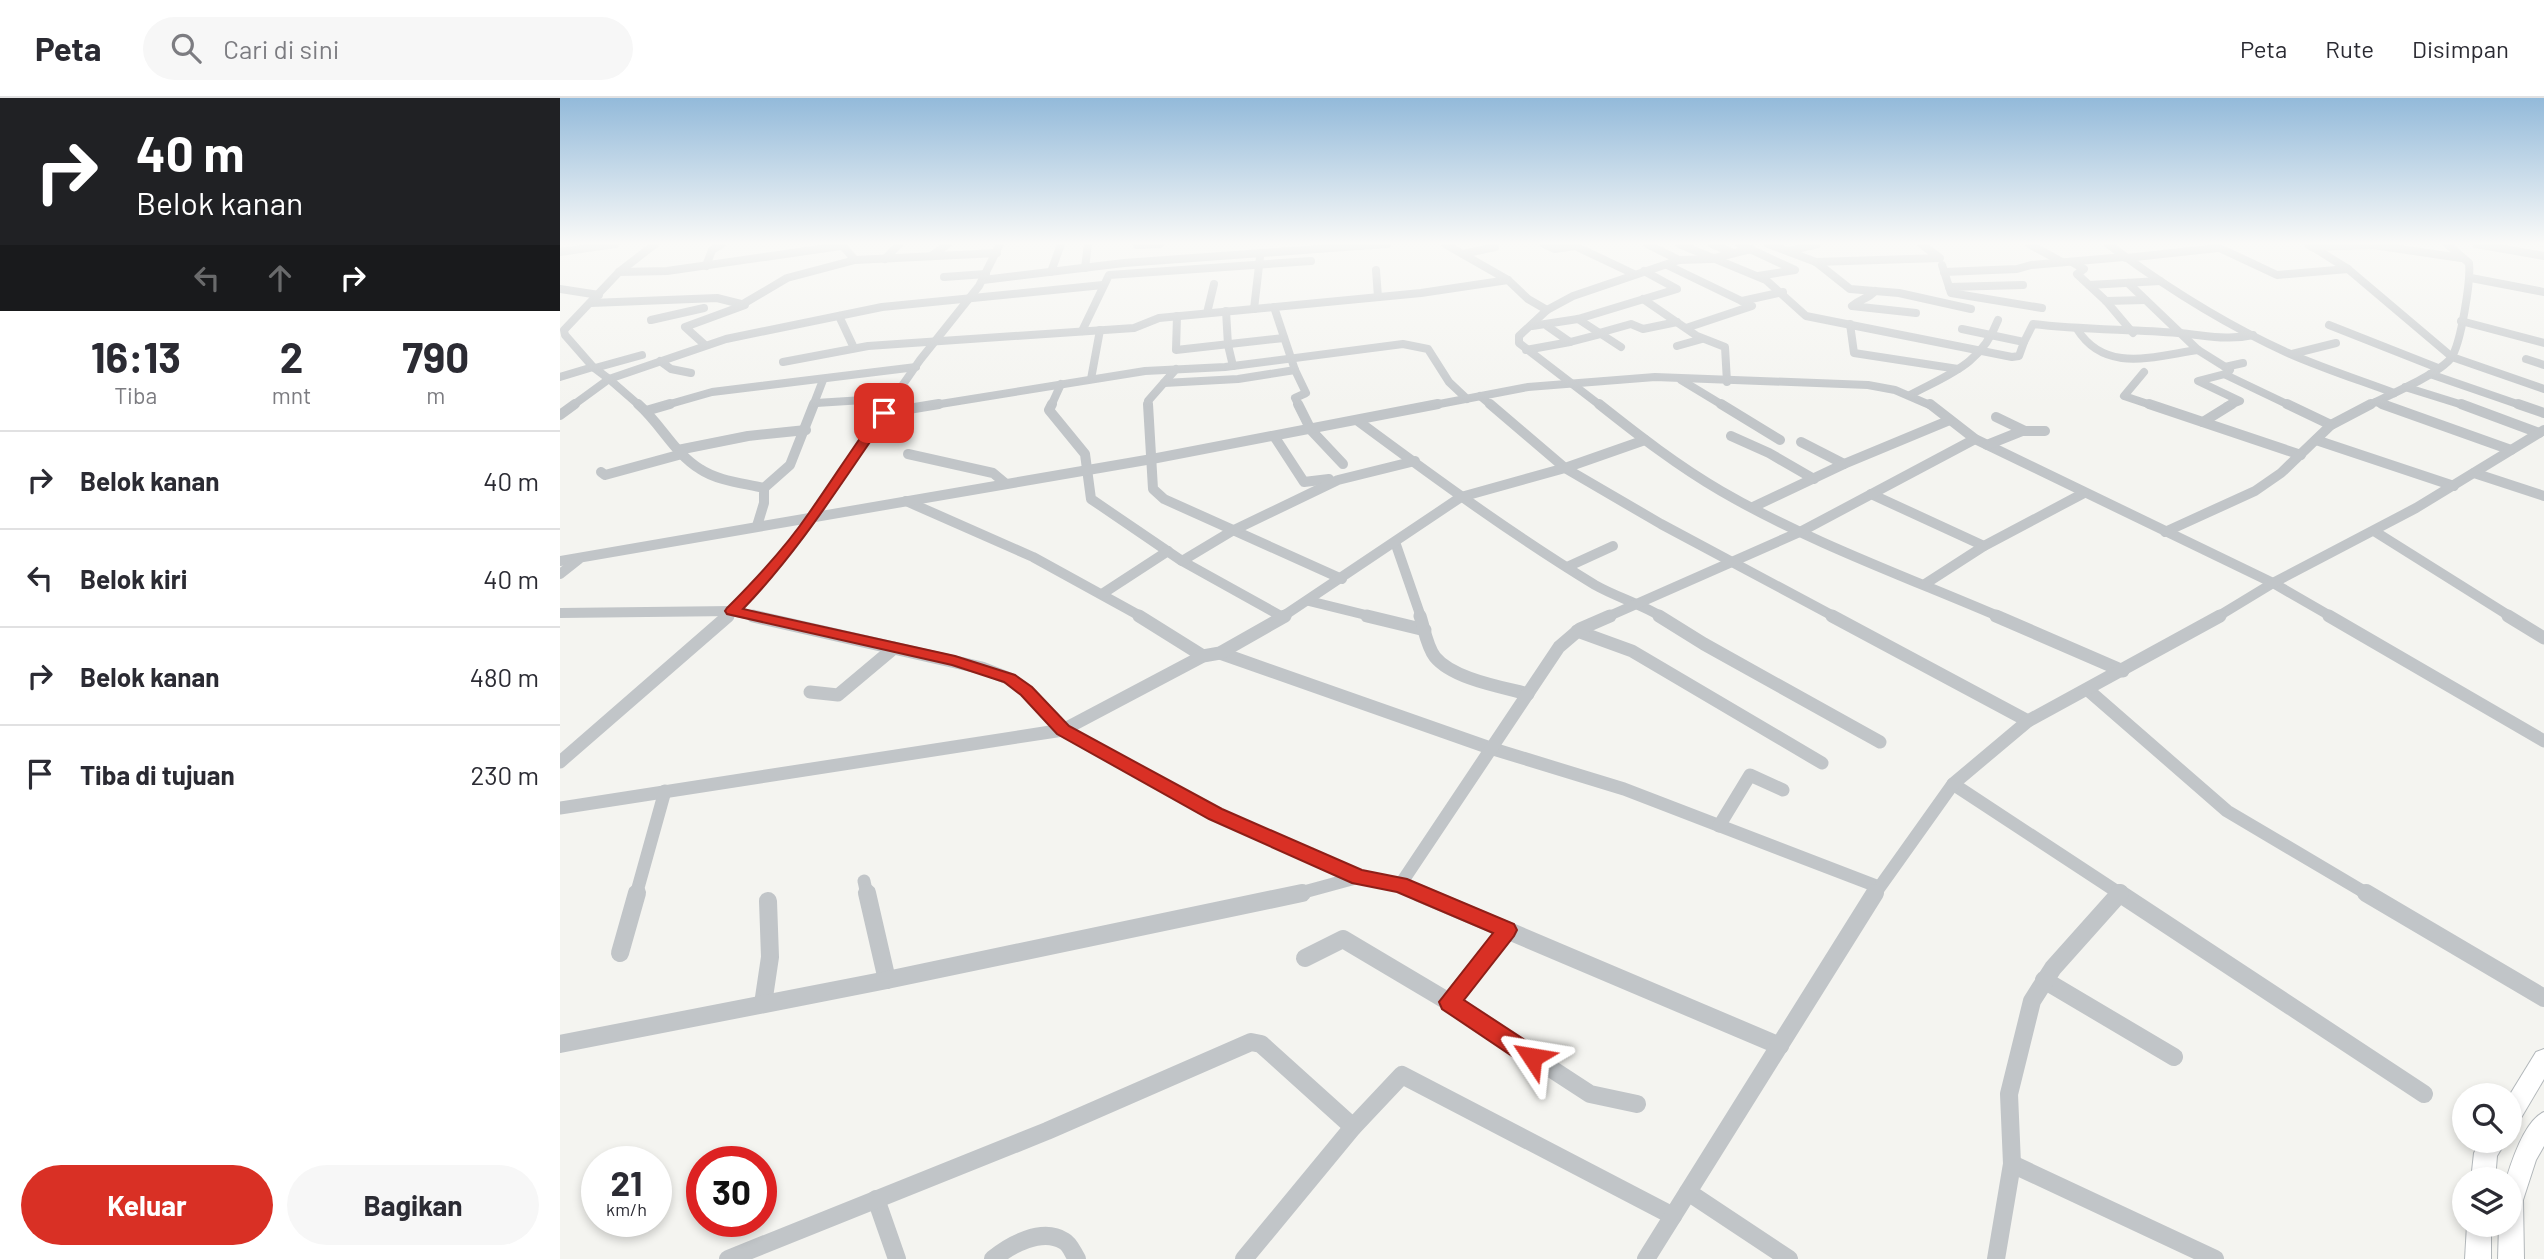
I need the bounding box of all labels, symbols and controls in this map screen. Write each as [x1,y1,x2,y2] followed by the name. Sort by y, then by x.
[143,17,633,80] search box
[35,28,101,68] text: Peta
[167,29,205,67] icon: search
[223,33,339,64] text: Cari di sini
[2240,34,2287,63] text: Peta
[2325,34,2374,63] text: Rute
[2412,34,2509,63] text: Disimpan
[136,123,244,182] text: 40 m
[21,126,112,217] icon: right
[136,183,303,221] text: Belok kanan
[188,259,226,297] icon: left
[261,259,299,297] icon: ahead
[334,259,372,297] icon: right
[91,331,181,381] text: 16:13
[280,331,303,381] text: 2
[402,331,469,381] text: 790
[114,381,157,409] text: Tiba
[272,381,311,409] text: mnt
[426,381,445,409] text: m
[854,383,914,443] pin
[865,394,903,432] icon: arrive
[21,461,59,499] icon: right
[80,465,219,496] text: Belok kanan
[483,465,539,496] text: 40 m
[21,559,59,597] icon: left
[80,563,187,594] text: Belok kiri
[483,563,539,594] text: 40 m
[21,657,59,695] icon: right
[80,661,219,692] text: Belok kanan
[470,661,539,692] text: 480 m
[21,755,59,793] icon: arrive
[80,759,235,790] text: Tiba di tujuan
[470,759,539,790] text: 230 m
[1495,1020,1569,1094] position arrow
[2452,1083,2522,1237] map controls
[2452,1083,2522,1153] button: search
[686,1146,777,1237] speed limit sign: 30
[611,1161,642,1203] text: 21
[21,1165,273,1245] button: Keluar
[287,1165,539,1245] button: Bagikan
[2452,1167,2522,1237] button: layers
[606,1198,647,1220] text: km/h

